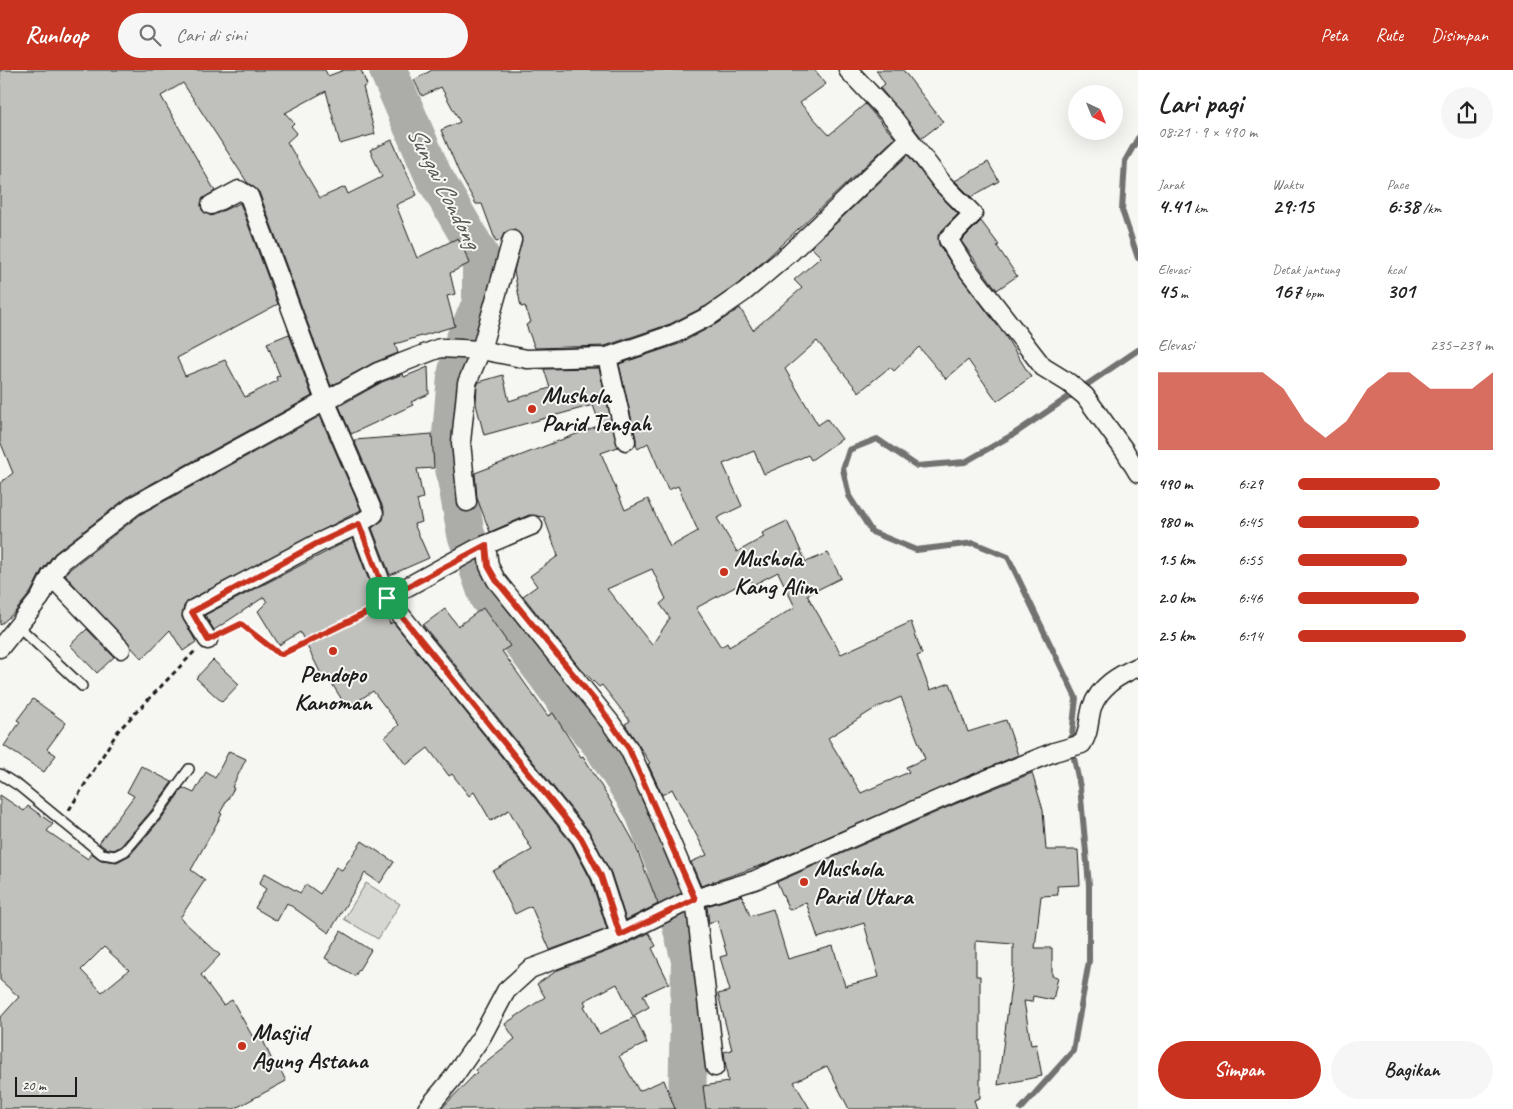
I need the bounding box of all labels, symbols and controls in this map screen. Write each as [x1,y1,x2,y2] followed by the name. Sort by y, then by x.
[118,13,468,58] search box
[25,20,88,50] text: Runloop
[136,21,164,49] icon: search
[176,23,246,47] text: Cari di sini
[1321,24,1348,46] text: Peta
[1376,24,1403,46] text: Rute
[1431,24,1488,46] text: Disimpan
[1068,85,1122,140] north arrow
[1068,85,1123,140] map controls
[1158,85,1243,120] text: Lari pagi
[1441,87,1493,139] button: share
[400,121,490,256] water label: Sungai Condong
[1158,122,1257,142] text: 08:21 · 9 × 490 m
[1158,176,1184,193] text: Jarak
[1272,176,1303,193] text: Waktu
[1387,176,1408,193] text: Pace
[1158,193,1191,219] text: 4.41
[1272,193,1314,219] text: 29:15
[1387,193,1420,219] text: 6:38
[1191,200,1208,217] text: km
[1420,200,1441,217] text: /km
[1158,261,1190,278] text: Elevasi
[1272,261,1340,278] text: Detak jantung
[1387,261,1405,278] text: kcal
[1158,278,1177,304] text: 45
[1272,278,1301,304] text: 167
[1387,278,1415,304] text: 301
[1177,285,1188,302] text: m
[1301,285,1324,302] text: bpm
[1158,335,1195,355] text: Elevasi
[1430,335,1493,355] text: 235–239 m
[542,380,652,438] place label: Mushola Parid Tengah
[526,403,538,415] marker: Mushola Parid Tengah
[1158,474,1192,494] text: 490 m
[1238,474,1263,494] text: 6:29
[1158,512,1192,532] text: 980 m
[1238,512,1263,532] text: 6:45
[734,543,819,601] place label: Mushola Kang Alim
[1158,550,1195,570] text: 1.5 km
[1238,550,1263,570] text: 6:55
[718,566,730,578] marker: Mushola Kang Alim
[366,577,408,619] pin
[373,584,401,612] icon: arrive
[1158,588,1195,608] text: 2.0 km
[1238,588,1263,608] text: 6:46
[1158,626,1195,646] text: 2.5 km
[1238,626,1263,646] text: 6:14
[327,645,339,657] marker: Pendopo Kanoman
[294,659,374,717] place label: Pendopo Kanoman
[814,853,915,911] place label: Mushola Parid Utara
[798,876,810,888] marker: Mushola Parid Utara
[252,1017,370,1075] place label: Masjid Agung Astana
[236,1040,248,1052] marker: Masjid Agung Astana
[1158,1041,1321,1099] button: Simpan
[1331,1041,1493,1099] button: Bagikan
[15,1074,78,1097] scale bar
[22,1077,46,1094] text: 20 m

